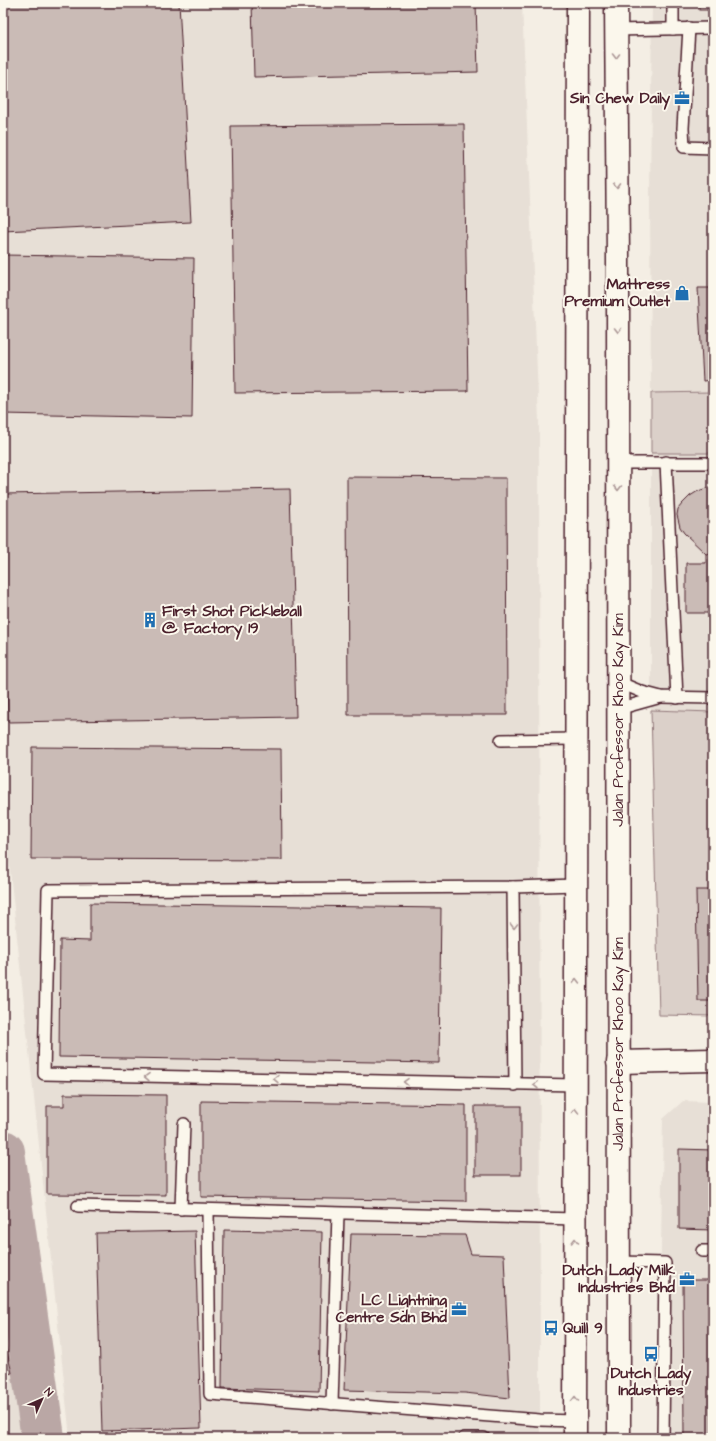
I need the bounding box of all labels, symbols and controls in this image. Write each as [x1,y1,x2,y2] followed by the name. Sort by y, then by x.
[612,53,620,59] one-way arrow
[569,88,671,110] place label: Sin Chew Daily
[673,89,691,107] office icon: Sin Chew Daily
[613,183,621,189] one-way arrow
[565,274,671,312] place label: Mattress Premium Outlet
[673,284,691,302] shop icon: Mattress Premium Outlet
[614,327,622,333] one-way arrow
[614,485,622,491] one-way arrow
[162,601,303,640] place label: First Shot Pickleball @ Factory 19
[141,611,159,629] building icon: First Shot Pickleball @ Factory 19
[608,613,630,827] street label: Jalan Professor Khoo Kay Kim
[510,923,518,929] one-way arrow
[608,937,630,1151] street label: Jalan Professor Khoo Kay Kim
[572,978,580,984] one-way arrow
[144,1073,150,1081] one-way arrow
[273,1075,279,1084] one-way arrow
[403,1078,409,1086] one-way arrow
[533,1081,539,1089] one-way arrow
[571,1108,579,1114] one-way arrow
[571,1238,579,1244] one-way arrow
[562,1260,676,1298] place label: Dutch Lady Milk Industries Bhd
[678,1270,696,1288] office icon: Dutch Lady Milk Industries Bhd
[336,1290,447,1328] place label: LC Lightning Centre Sdn Bhd
[450,1300,468,1318] office icon: LC Lightning Centre Sdn Bhd
[563,1318,603,1339] place label: Quill 9
[542,1319,560,1337] bus stop icon: Quill 9
[642,1345,660,1363] bus stop icon: Dutch Lady Industries
[611,1363,692,1401] place label: Dutch Lady Industries
[22,1379,62,1419] north arrow
[41,1385,57,1400] text: N
[571,1396,579,1402] one-way arrow

